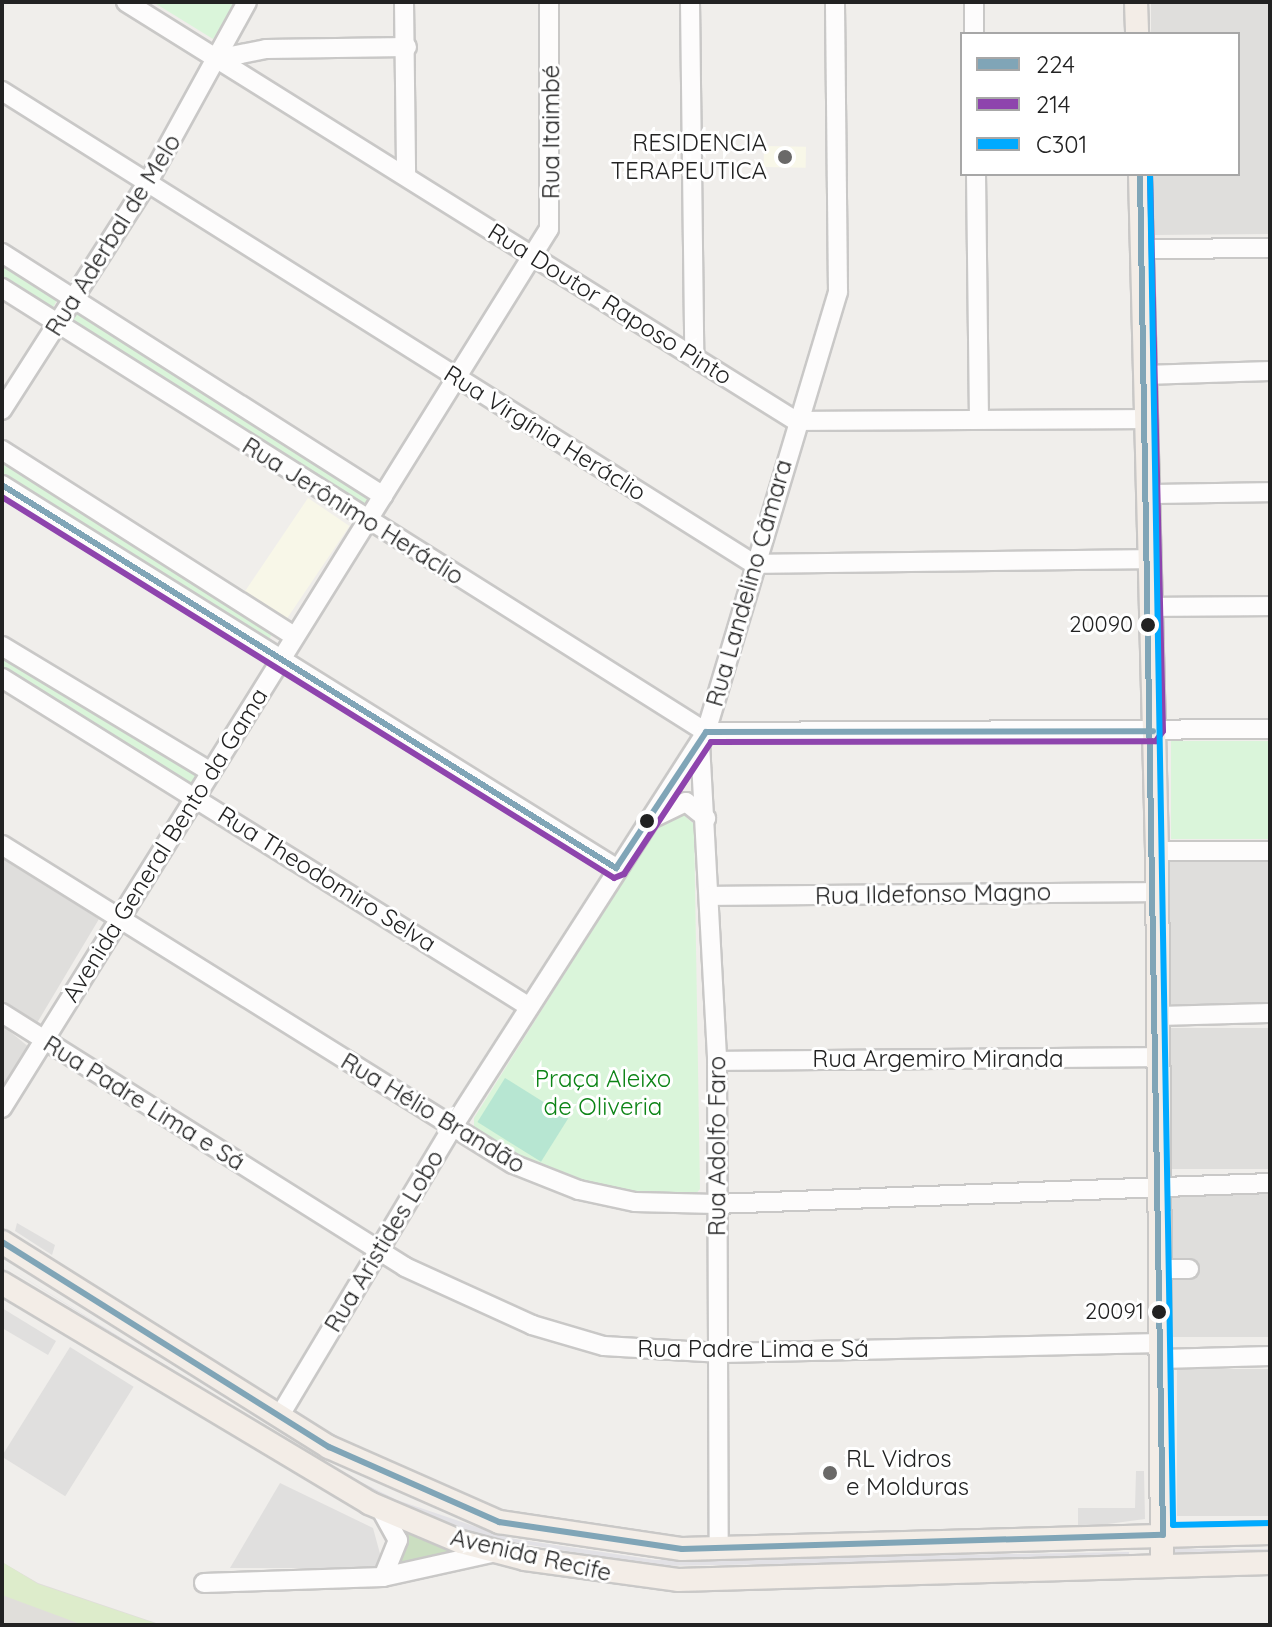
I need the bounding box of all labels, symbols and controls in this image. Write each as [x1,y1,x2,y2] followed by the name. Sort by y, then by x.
[960,32,1240,176] legend
[1036,49,1075,79] text: 224
[537,65,565,199] street label: Rua Itaimbé
[1036,89,1070,119] text: 214
[39,129,187,341] street label: Rua Aderbal de Melo
[611,129,767,185] place label: RESIDENCIA TERAPEUTICA
[1036,129,1087,159] text: C301
[774,146,796,168] marker: RESIDENCIA TERAPEUTICA
[483,217,737,391] street label: Rua Doutor Raposo Pinto
[439,359,651,507] street label: Rua Virgínia Heráclio
[237,431,469,591] street label: Rua Jerônimo Heráclio
[700,456,798,710] street label: Rua Landelino Câmara
[1069,612,1133,638] place label: 20090
[1140,617,1156,633] marker: 20090
[56,683,274,1007] street label: Avenida General Bento da Gama
[213,800,441,958] street label: Rua Theodomiro Selva
[639,813,655,829] unlabelled marker
[815,878,1051,910] street label: Rua Ildefonso Magno
[38,1029,250,1177] street label: Rua Padre Lima e Sá
[812,1045,1064,1073] street label: Rua Argemiro Miranda
[336,1047,530,1179] street label: Rua Hélio Brandão
[703,1056,731,1236] street label: Rua Adolfo Faro
[535,1065,671,1121] park label: Praça Aleixo de Oliveria
[318,1145,450,1337] street label: Rua Aristides Lobo
[1085,1299,1144,1325] place label: 20091
[1151,1304,1167,1320] marker: 20091
[637,1335,869,1363] street label: Rua Padre Lima e Sá
[846,1445,969,1501] place label: RL Vidros e Molduras
[821,1464,839,1482] marker: RL Vidros e Molduras
[448,1523,614,1587] street label: Avenida Recife

